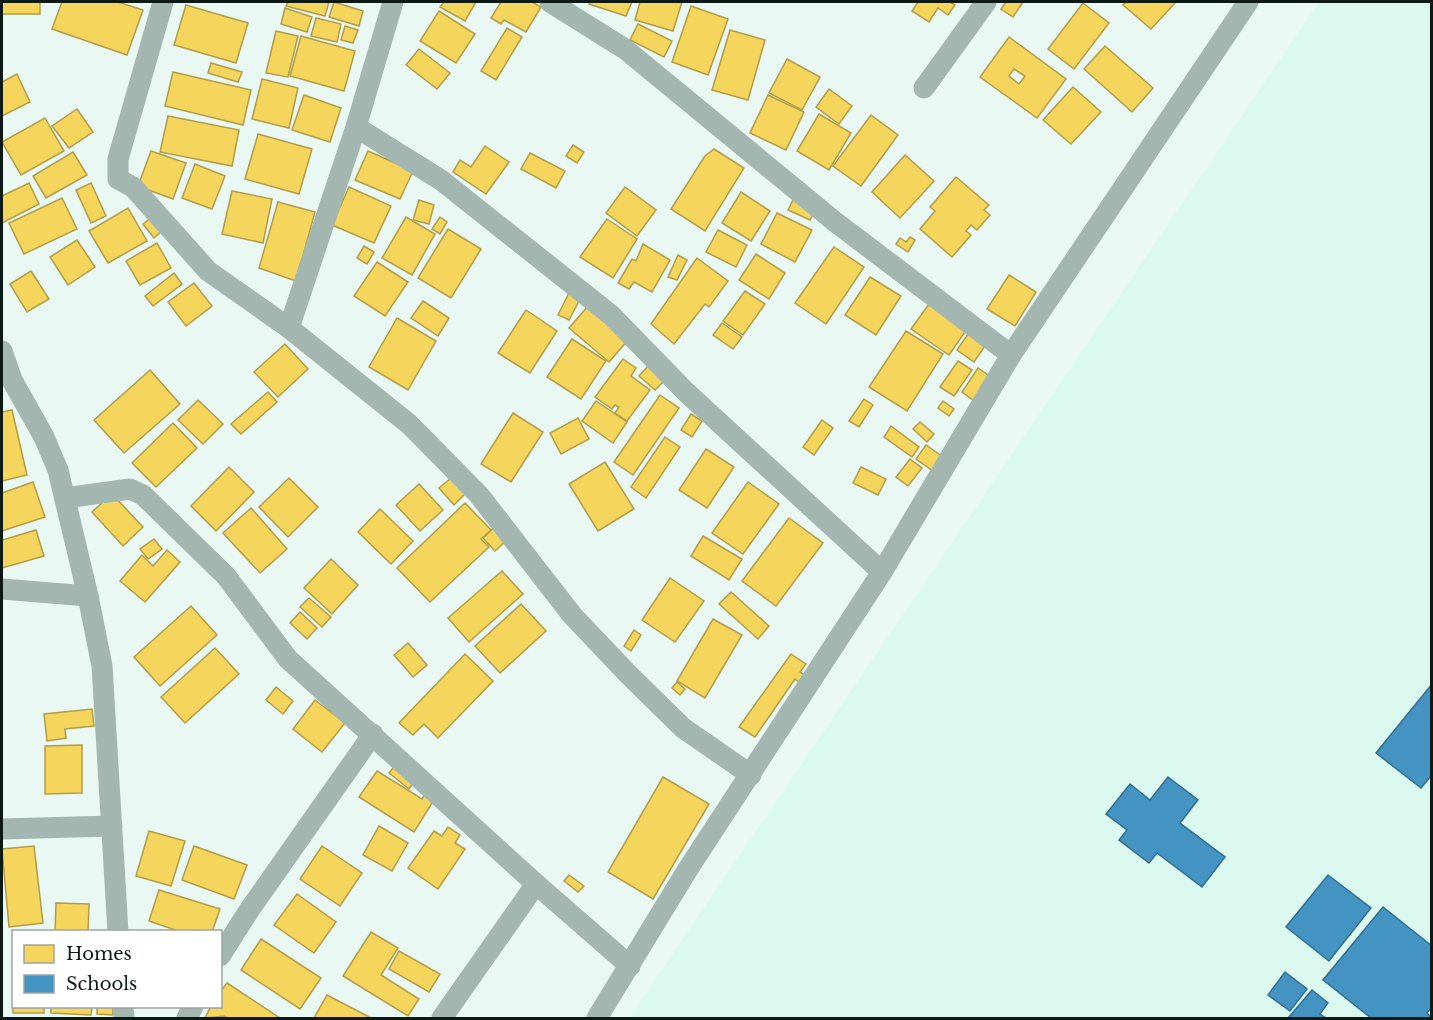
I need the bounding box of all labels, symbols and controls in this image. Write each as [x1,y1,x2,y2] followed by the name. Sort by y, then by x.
[12,930,222,1008] legend
[66,943,132,965] text: Homes
[66,973,137,995] text: Schools

